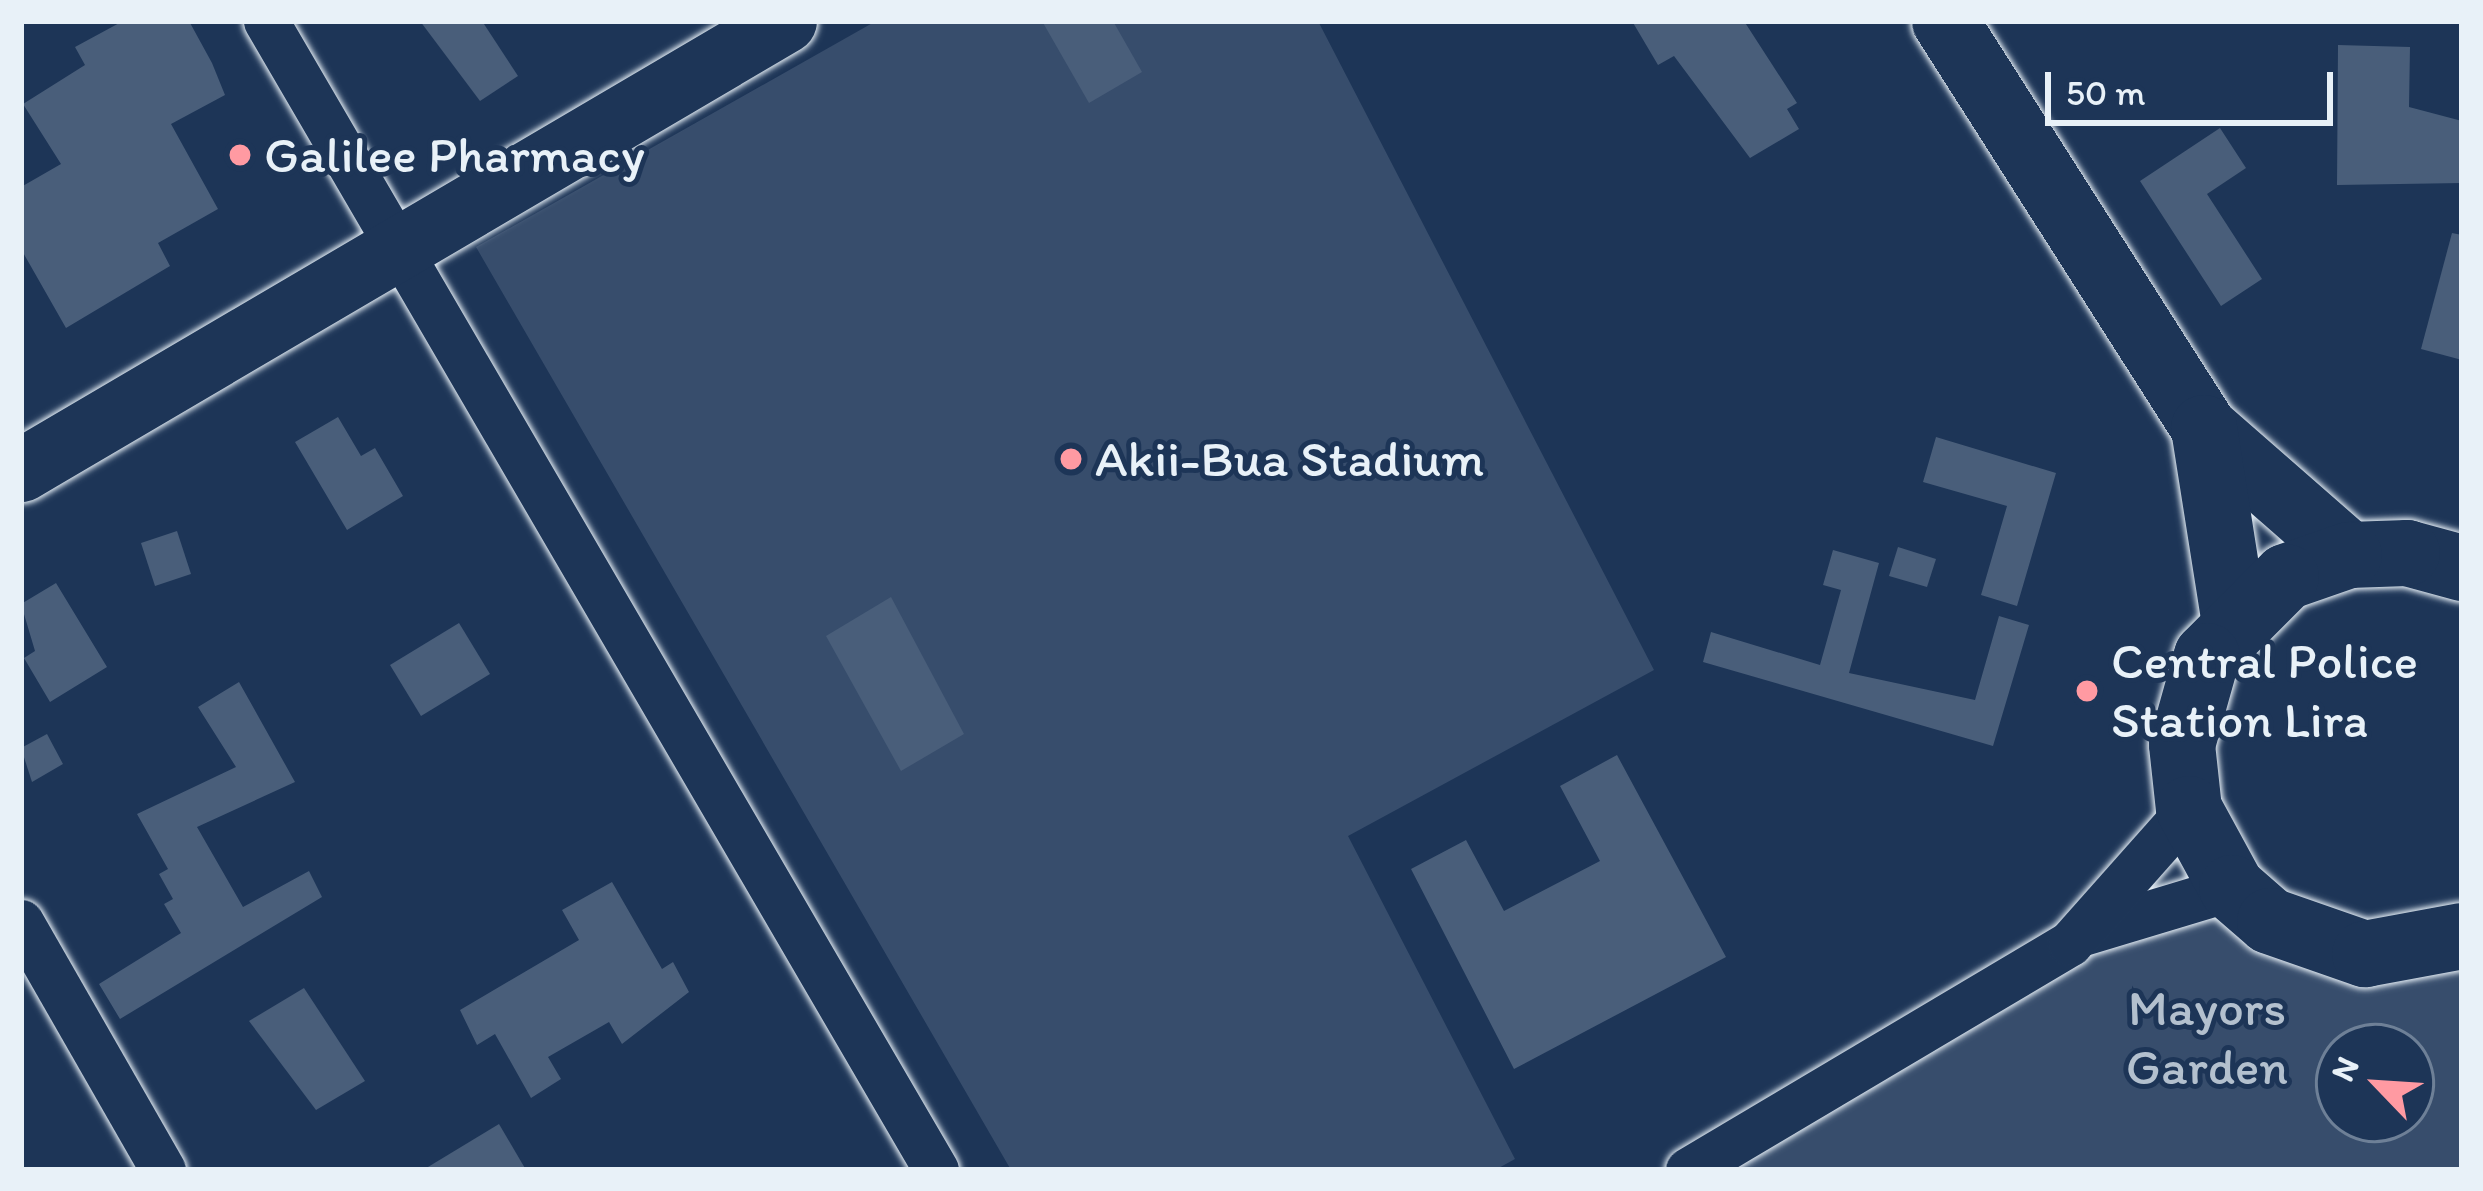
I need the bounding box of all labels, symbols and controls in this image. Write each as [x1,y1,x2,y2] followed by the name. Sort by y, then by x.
[2051,48,2339,122] scale bar
[2066,71,2145,114] text: 50 m
[264,124,646,186] place label: Galilee Pharmacy
[227,142,253,168] marker: Galilee Pharmacy
[1095,428,1486,490] place label: Akii-Bua Stadium
[1058,446,1084,472] marker: Akii-Bua Stadium
[2111,631,2416,751] place label: Central Police Station Lira
[2074,678,2100,704] marker: Central Police Station Lira
[2126,978,2288,1098] park label: Mayors Garden
[2315,1023,2435,1143] north arrow
[2322,1051,2367,1087] text: N

